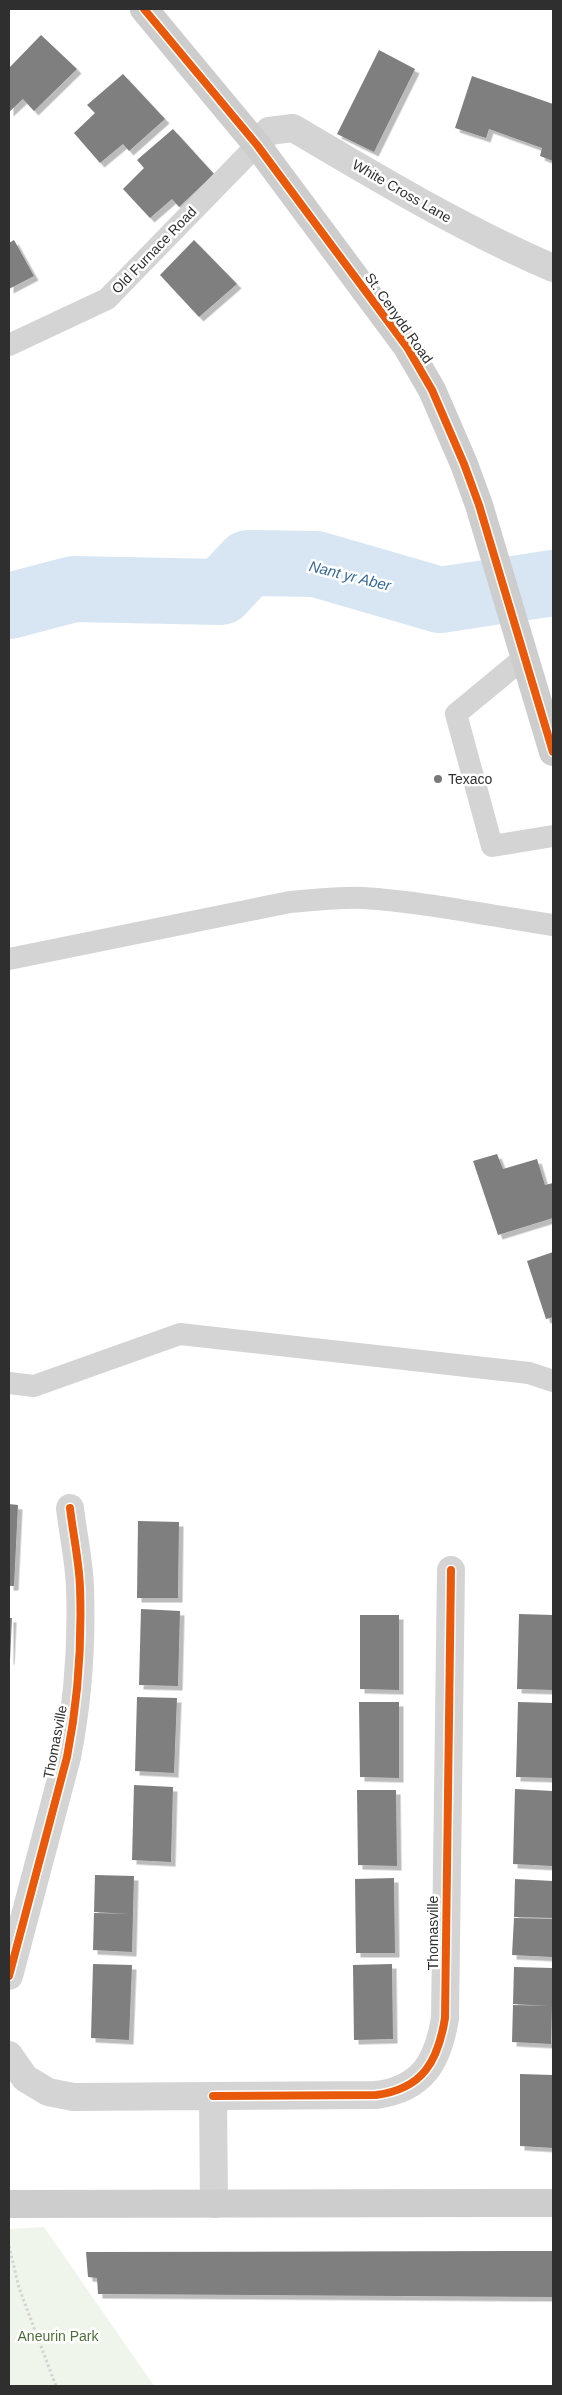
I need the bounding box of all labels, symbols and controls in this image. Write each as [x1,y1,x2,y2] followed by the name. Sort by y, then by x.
[350,156,454,226] street label: White Cross Lane
[109,203,199,297] street label: Old Furnace Road
[362,270,436,366] street label: St. Cenydd Road
[307,557,394,594] water label: Nant yr Aber
[448,771,493,787] place label: Texaco
[432,773,444,785] marker: Texaco
[40,1704,70,1780] street label: Thomasville
[425,1895,441,1970] street label: Thomasville
[18,2328,99,2344] park label: Aneurin Park

